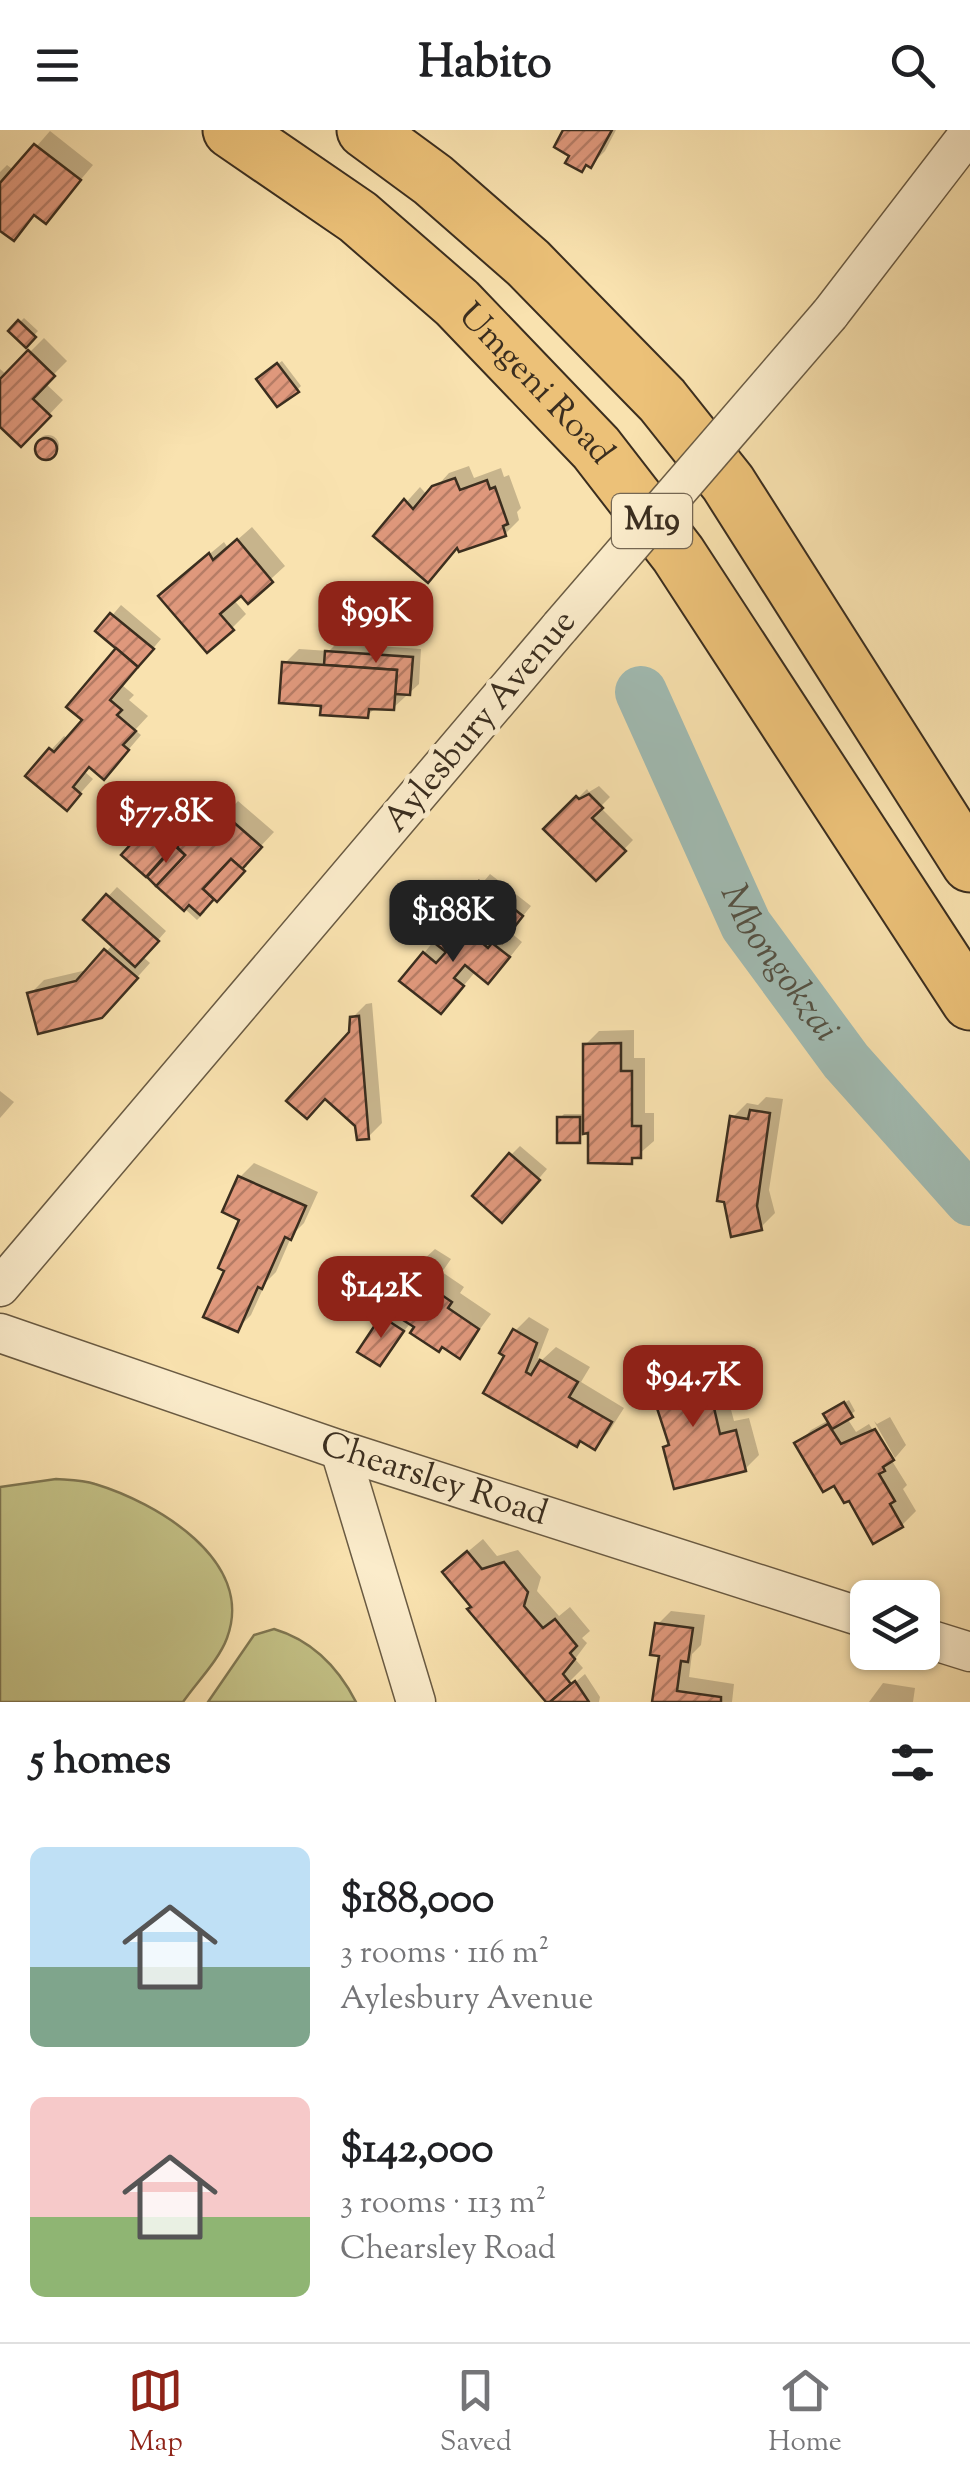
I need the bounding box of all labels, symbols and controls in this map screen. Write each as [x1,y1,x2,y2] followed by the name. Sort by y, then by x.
[418,33,552,98] text: Habito
[30,38,85,93] icon: menu
[885,38,940,93] icon: search
[445,292,626,476] street label: Umgeni Road
[612,494,692,548] road number: M19
[317,581,435,666] pin: $99K
[340,590,412,636] text: $99K
[372,599,590,845] street label: Aylesbury Avenue
[85,781,247,866] pin: $77.8K
[119,790,213,836] text: $77.8K
[704,876,851,1054] water label: Mbongokzai
[383,880,523,965] pin: $188K
[411,889,495,935] text: $188K
[311,1256,451,1341] pin: $142K
[340,1265,422,1311] text: $142K
[612,1345,774,1430] pin: $94.7K
[645,1354,741,1400] text: $94.7K
[313,1419,554,1540] street label: Chearsley Road
[850,1580,940,1670] map controls
[850,1580,940,1670] button: layers
[30,1732,171,1792] text: 5 homes
[885,1735,940,1790] icon: filters
[340,1871,494,1931] text: $188,000
[110,1887,230,2007] icon: home
[340,1931,549,1977] text: 3 rooms · 116 m²
[340,1977,593,2023] text: Aylesbury Avenue
[340,2121,493,2181] text: $142,000
[110,2137,230,2257] icon: home
[340,2181,546,2227] text: 3 rooms · 113 m²
[340,2227,556,2273] text: Chearsley Road
[128,2363,183,2463] tab: Map
[440,2363,512,2463] tab: Saved
[768,2363,842,2463] tab: Home

